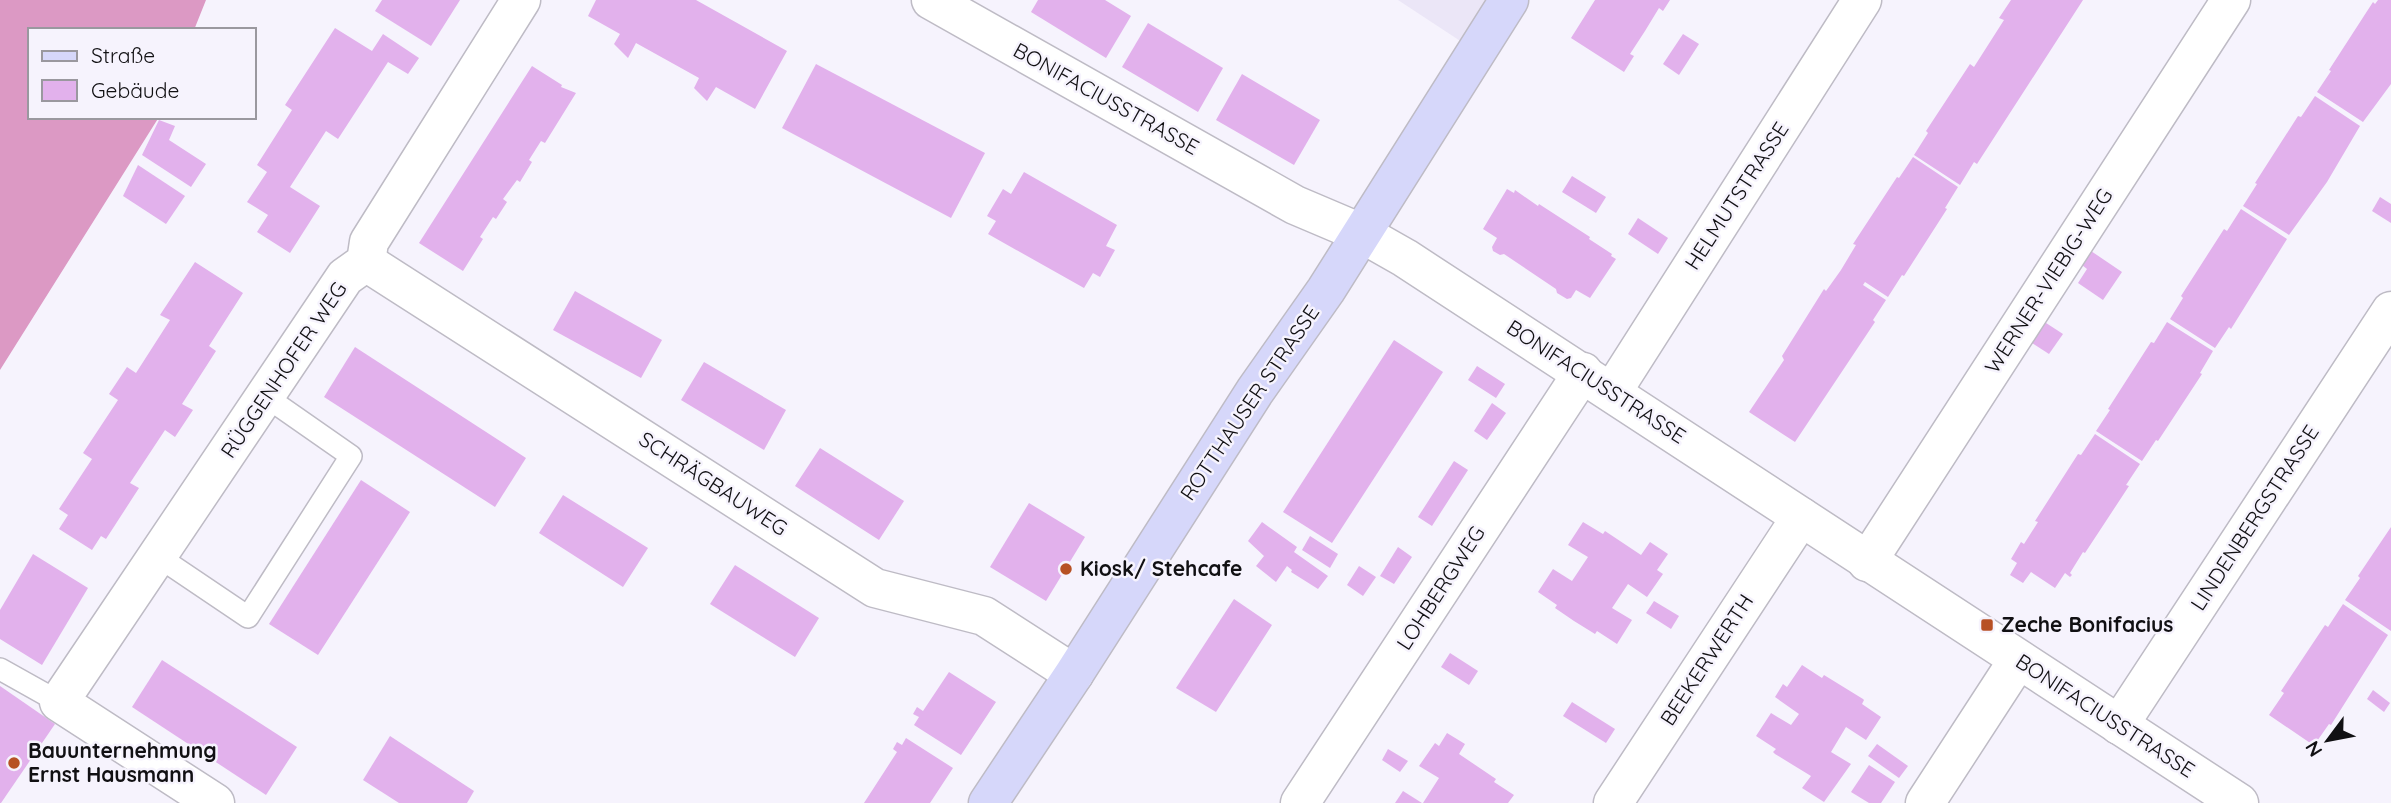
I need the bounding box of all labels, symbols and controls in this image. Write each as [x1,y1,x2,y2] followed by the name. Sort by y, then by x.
[28,28,256,119] legend
[1009,36,1204,160] street label: BONIFACIUSSTRASSE
[91,42,155,68] text: Straße
[91,77,179,103] text: Gebäude
[1679,117,1794,274] street label: HELMUTSTRASSE
[1979,183,2118,378] street label: WERNER-VIEBIG-WEG
[215,276,352,463] street label: RÜGGENHOFER WEG
[1174,300,1324,505] street label: ROTTHAUSER STRASSE
[1502,314,1691,449] street label: BONIFACIUSSTRASSE
[2185,420,2324,615] street label: LINDENBERGSTRASSE
[634,425,793,541] street label: SCHRÄGBAUWEG
[1390,520,1490,654] street label: LOHBERGWEG
[1080,555,1242,581] place label: Kiosk/ Stehcafe
[1058,561,1074,577] marker: Kiosk/ Stehcafe
[1654,589,1758,730] street label: BEEKERWERTH
[2001,611,2173,637] place label: Zeche Bonifacius
[1979,617,1995,633] marker: Zeche Bonifacius
[2011,648,2200,783] street label: BONIFACIUSSTRASSE
[2293,705,2363,775] north arrow
[28,737,217,787] place label: Bauunternehmung Ernst Hausmann
[2300,737,2327,761] text: N
[6,755,22,771] marker: Bauunternehmung Ernst Hausmann

